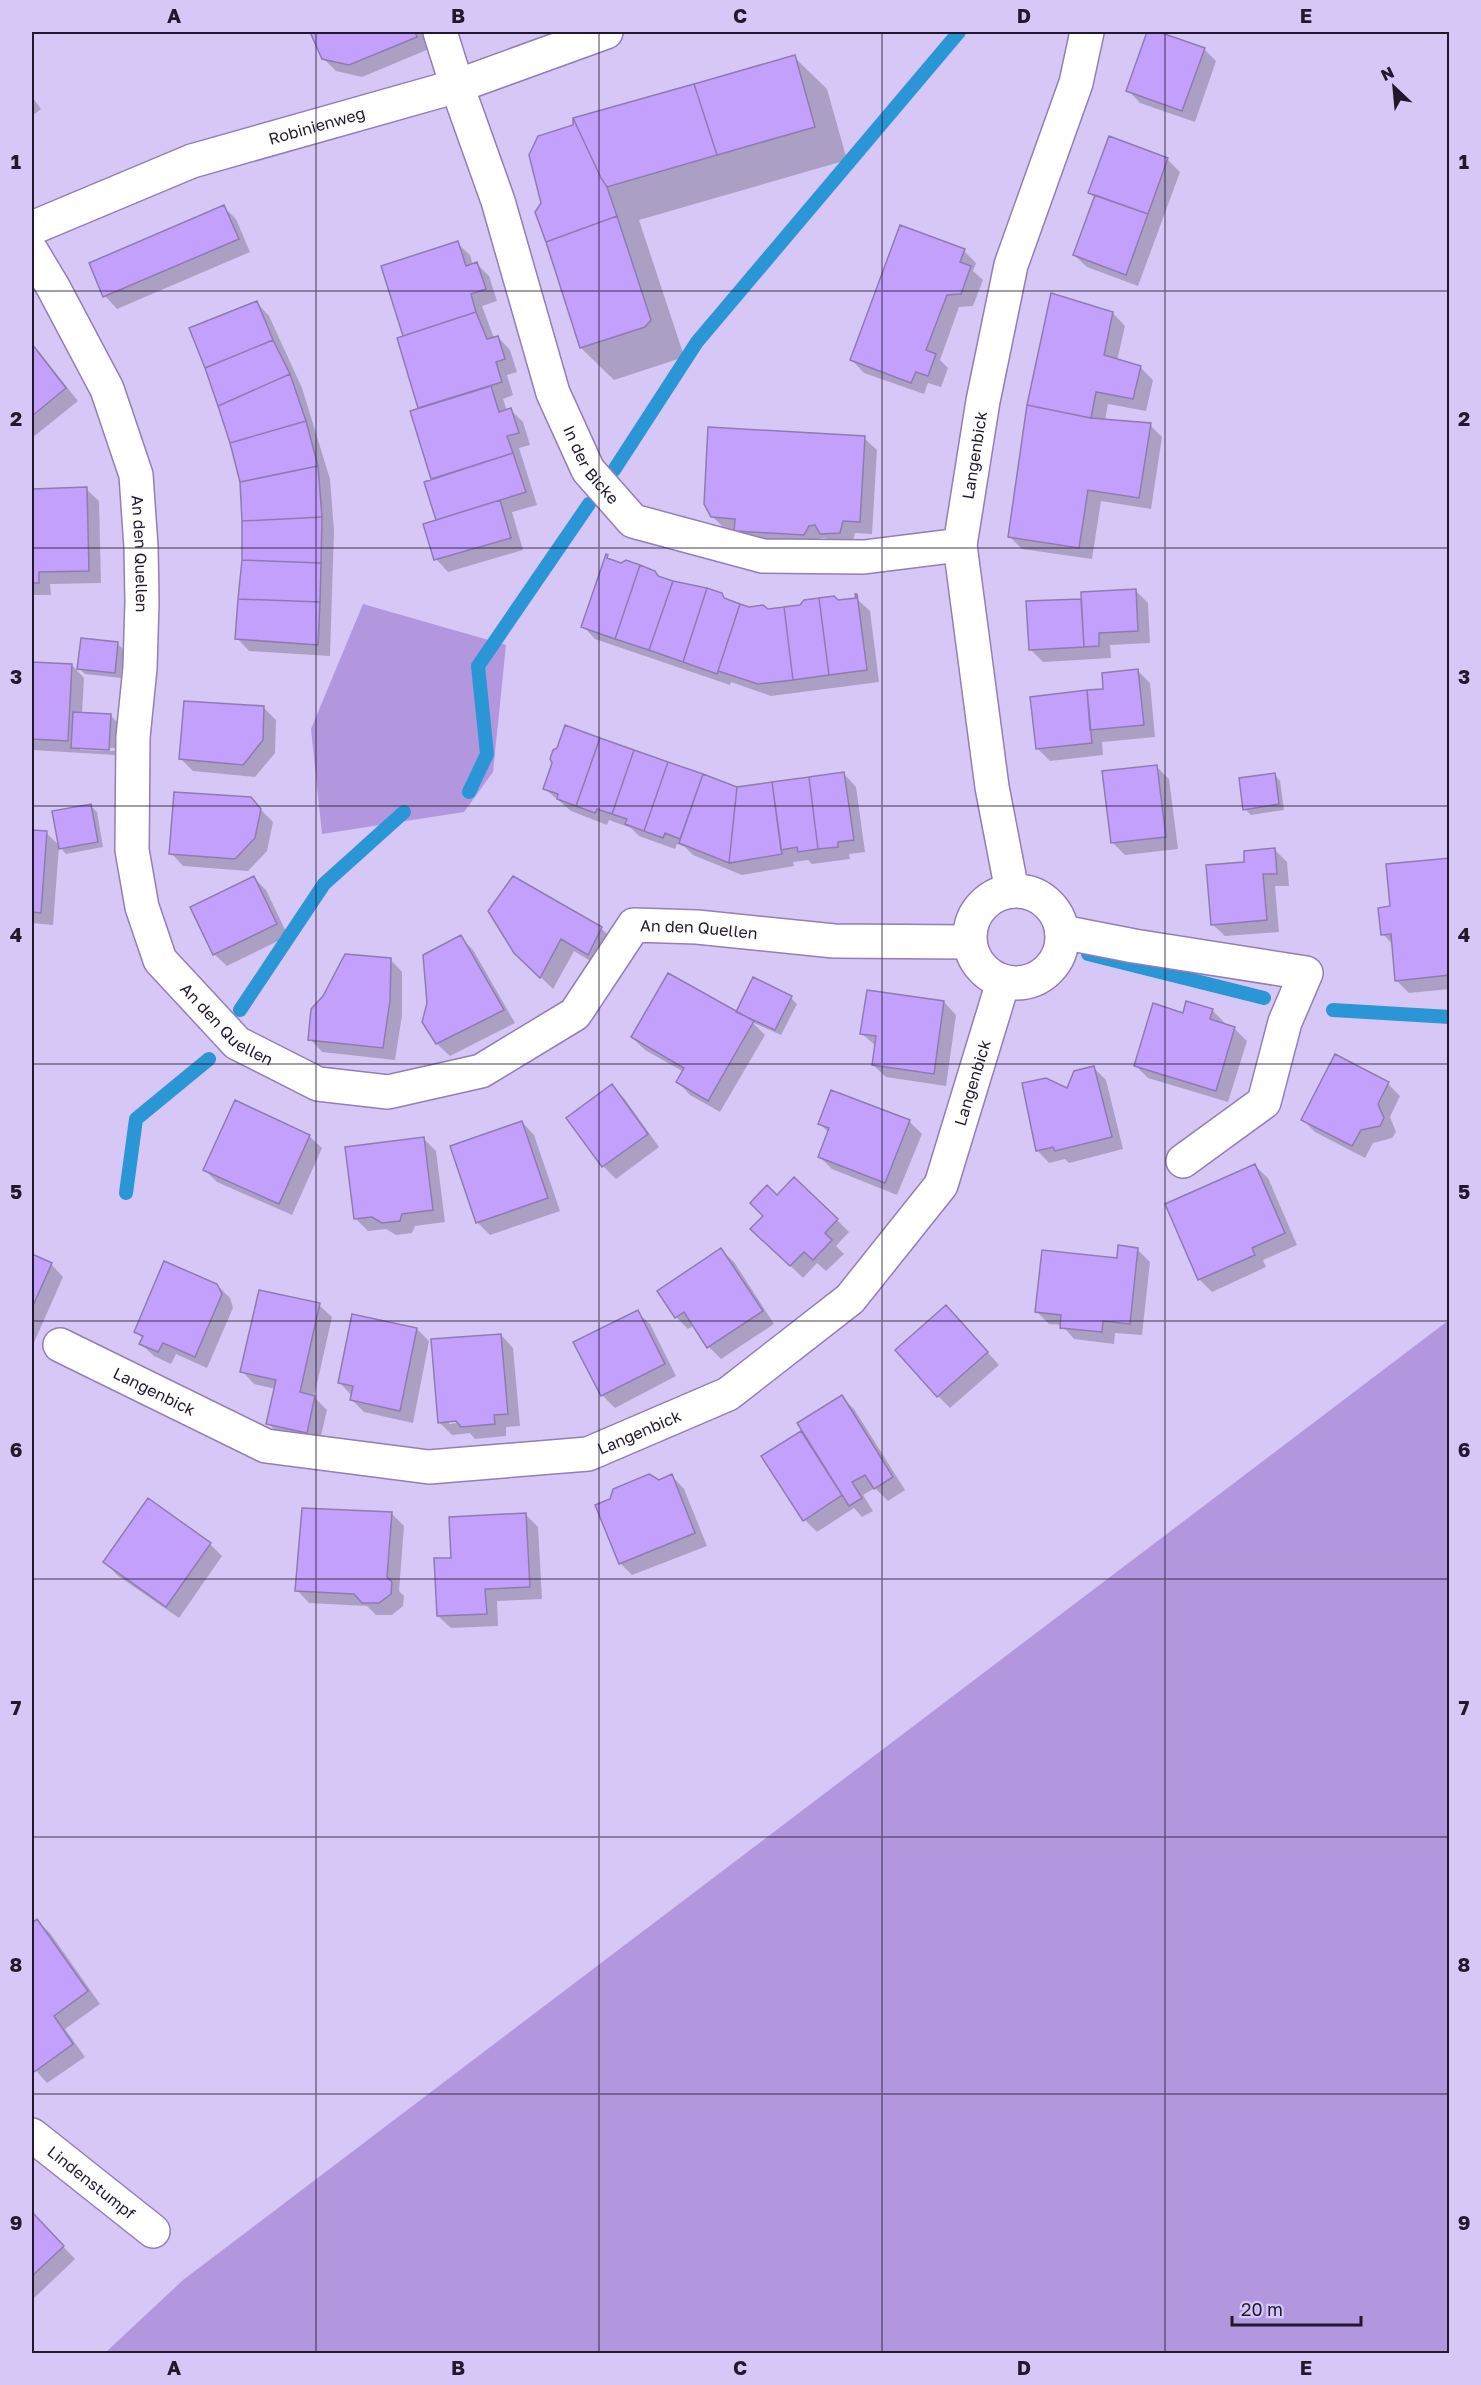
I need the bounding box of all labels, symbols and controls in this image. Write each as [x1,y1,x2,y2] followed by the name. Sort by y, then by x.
[167,3,181,27] text: A
[451,3,465,27] text: B
[733,3,747,27] text: C
[1017,3,1031,27] text: D
[1300,3,1312,27] text: E
[1364,57,1424,117] north arrow
[1378,62,1397,85] text: N
[266,103,367,149] street label: Robinienweg
[11,149,21,173] text: 1
[1459,149,1469,173] text: 1
[10,406,22,430] text: 2
[1458,406,1470,430] text: 2
[957,410,991,501] street label: Langenbick
[559,422,623,508] street label: In der Bicke
[127,494,152,613] street label: An den Quellen
[10,664,22,688] text: 3
[1458,664,1470,688] text: 3
[640,915,759,943] street label: An den Quellen
[10,922,22,946] text: 4
[1458,922,1470,946] text: 4
[176,979,276,1070] street label: An den Quellen
[950,1037,995,1128] street label: Langenbick
[10,1179,22,1203] text: 5
[1458,1179,1470,1203] text: 5
[110,1363,199,1420] street label: Langenbick
[594,1405,684,1459] street label: Langenbick
[10,1437,22,1461] text: 6
[1458,1437,1470,1461] text: 6
[11,1695,22,1719] text: 7
[1459,1695,1470,1719] text: 7
[10,1952,22,1976] text: 8
[1458,1952,1470,1976] text: 8
[44,2141,140,2223] street label: Lindenstumpf
[10,2210,22,2234] text: 9
[1458,2210,1470,2234] text: 9
[1232,2289,1361,2327] scale bar
[1241,2298,1283,2320] text: 20 m
[167,2355,181,2379] text: A
[451,2355,465,2379] text: B
[733,2355,747,2379] text: C
[1017,2355,1031,2379] text: D
[1300,2355,1312,2379] text: E

